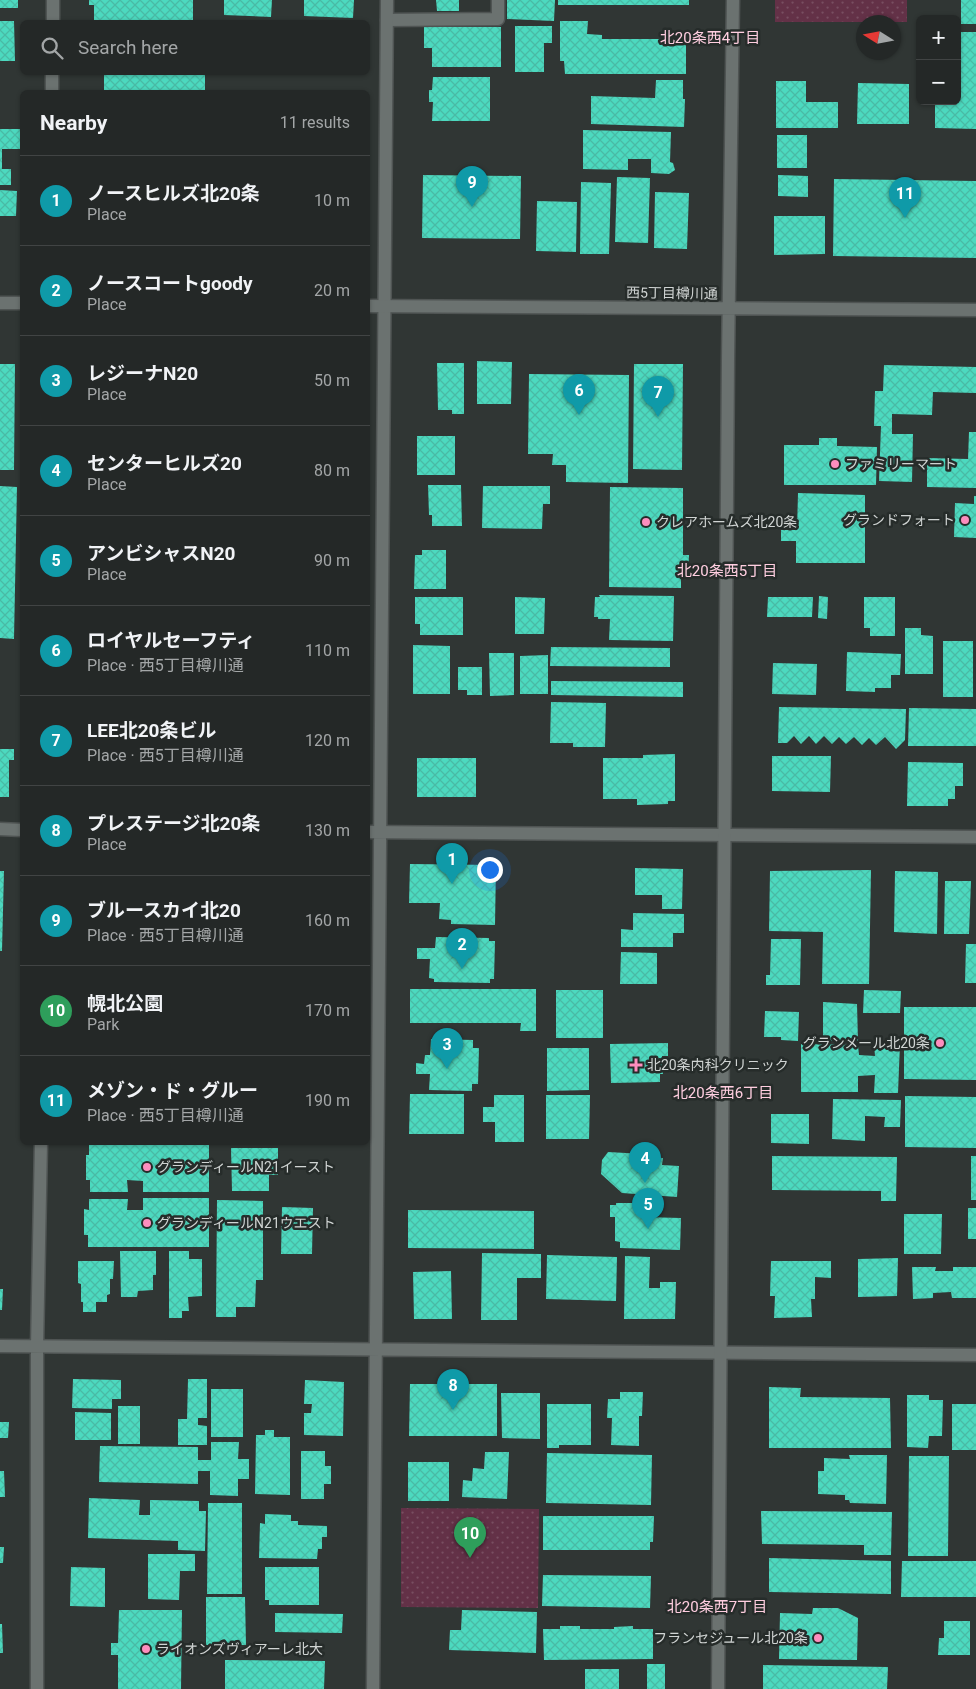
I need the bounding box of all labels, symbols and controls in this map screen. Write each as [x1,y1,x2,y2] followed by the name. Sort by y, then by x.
[856,15,901,60] north arrow
[916,15,961,105] map controls
[916,15,961,60] button: +
[20,20,370,75] search box
[660,29,760,47] district label: 北20条西4丁目
[38,34,66,62] icon: search
[78,36,178,59] text: Search here
[916,60,961,105] button: −
[40,111,107,135] text: Nearby
[280,113,350,132] text: 11 results
[456,166,488,207] pin: 9
[889,177,921,218] pin: 11
[87,182,260,205] text: ノースヒルズ北20条
[51,191,61,210] text: 1
[314,191,350,210] text: 10 m
[87,205,127,224] text: Place
[87,272,253,295] text: ノースコートgoody
[51,281,61,300] text: 2
[314,281,350,300] text: 20 m
[626,284,718,302] street label: 西5丁目樽川通
[87,295,127,314] text: Place
[87,362,198,385] text: レジーナN20
[51,371,61,390] text: 3
[314,371,350,390] text: 50 m
[563,374,595,415] pin: 6
[642,376,674,417] pin: 7
[87,385,127,404] text: Place
[87,452,242,475] text: センターヒルズ20
[845,456,957,472] place label: ファミリーマート
[829,458,841,470] marker: ファミリーマート
[51,461,61,480] text: 4
[314,461,350,480] text: 80 m
[87,475,127,494] text: Place
[843,512,955,528] place label: グランドフォート
[656,514,797,530] place label: クレアホームズ北20条
[959,514,971,526] marker: グランドフォート
[640,516,652,528] marker: クレアホームズ北20条
[87,542,235,565] text: アンビシャスN20
[51,551,61,570] text: 5
[314,551,350,570] text: 90 m
[677,562,777,580] district label: 北20条西5丁目
[87,565,127,584] text: Place
[87,629,255,652] text: ロイヤルセーフティ
[51,641,61,660] text: 6
[305,641,350,660] text: 110 m
[87,656,244,675] text: Place · 西5丁目樽川通
[87,719,216,742] text: LEE北20条ビル
[51,731,61,750] text: 7
[305,731,350,750] text: 120 m
[87,746,244,765] text: Place · 西5丁目樽川通
[87,812,260,835] text: プレステージ北20条
[51,821,61,840] text: 8
[305,821,350,840] text: 130 m
[87,835,127,854] text: Place
[436,843,468,884] pin: 1
[477,857,503,883] your location
[87,899,241,922] text: ブルースカイ北20
[51,911,61,930] text: 9
[305,911,350,930] text: 160 m
[87,926,244,945] text: Place · 西5丁目樽川通
[446,928,478,969] pin: 2
[87,992,163,1015] text: 幌北公園
[47,1001,65,1020] text: 10
[305,1001,350,1020] text: 170 m
[87,1015,119,1034] text: Park
[431,1028,463,1069] pin: 3
[803,1035,930,1051] place label: グランメール北20条
[934,1037,946,1049] marker: グランメール北20条
[647,1057,789,1073] place label: 北20条内科クリニック
[629,1058,643,1072] marker: 北20条内科クリニック
[87,1079,258,1102] text: メゾン・ド・グルー
[673,1084,773,1102] district label: 北20条西6丁目
[47,1091,65,1110] text: 11
[305,1091,350,1110] text: 190 m
[87,1106,244,1125] text: Place · 西5丁目樽川通
[629,1142,661,1183] pin: 4
[157,1159,335,1175] place label: グランディールN21イースト
[141,1161,153,1173] marker: グランディールN21イースト
[632,1188,664,1229] pin: 5
[157,1215,336,1231] place label: グランディールN21ウエスト
[141,1217,153,1229] marker: グランディールN21ウエスト
[437,1369,469,1410] pin: 8
[454,1517,486,1558] pin: 10
[667,1598,767,1616] district label: 北20条西7丁目
[653,1630,808,1646] place label: フランセジュール北20条
[812,1632,824,1644] marker: フランセジュール北20条
[156,1641,323,1657] place label: ライオンズヴィアーレ北大
[140,1643,152,1655] marker: ライオンズヴィアーレ北大

